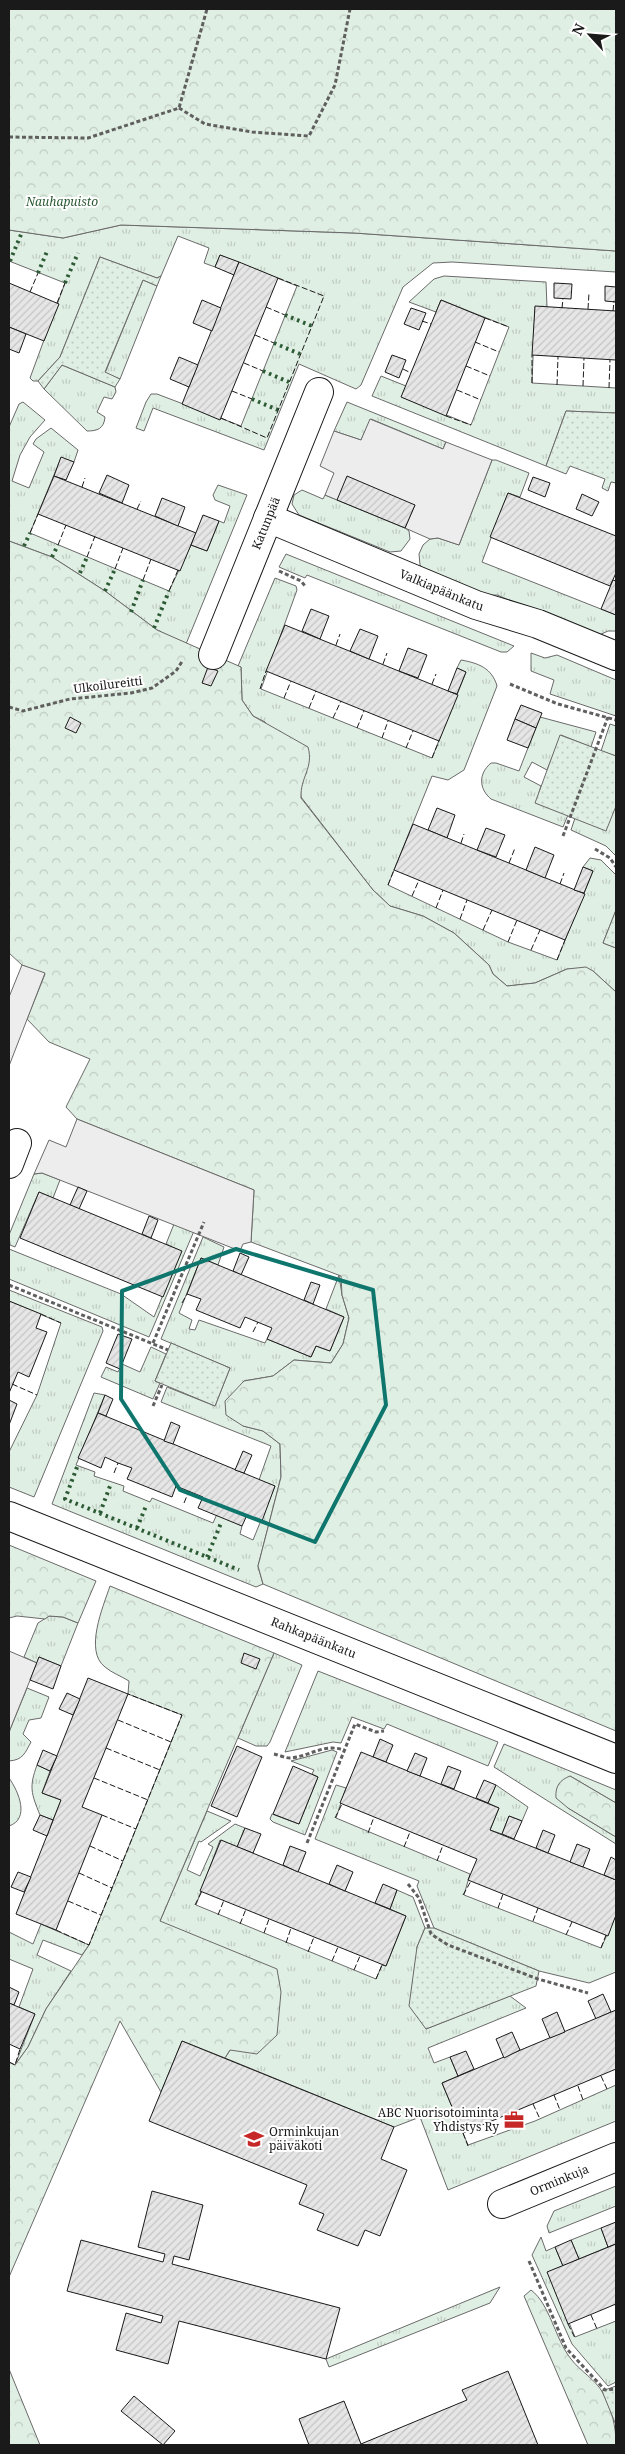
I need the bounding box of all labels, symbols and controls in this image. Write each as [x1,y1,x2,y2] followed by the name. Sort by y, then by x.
[565,10,615,60] north arrow
[567,20,589,38] text: N
[25,193,98,210] park label: Nauhapuisto
[247,494,284,552] street label: Katunpää
[397,565,486,615] street label: Valkiapäänkatu
[72,672,144,697] street label: Ulkoilureitti
[269,1613,359,1662] street label: Rahkapäänkatu
[378,2104,499,2135] place label: ABC Nuorisotoiminta Yhdistys Ry
[503,2109,525,2131] office icon: ABC Nuorisotoiminta Yhdistys Ry
[269,2123,339,2154] place label: Orminkujan päiväkoti
[243,2128,265,2150] school or university icon: Orminkujan päiväkoti
[527,2160,591,2200] street label: Orminkuja

